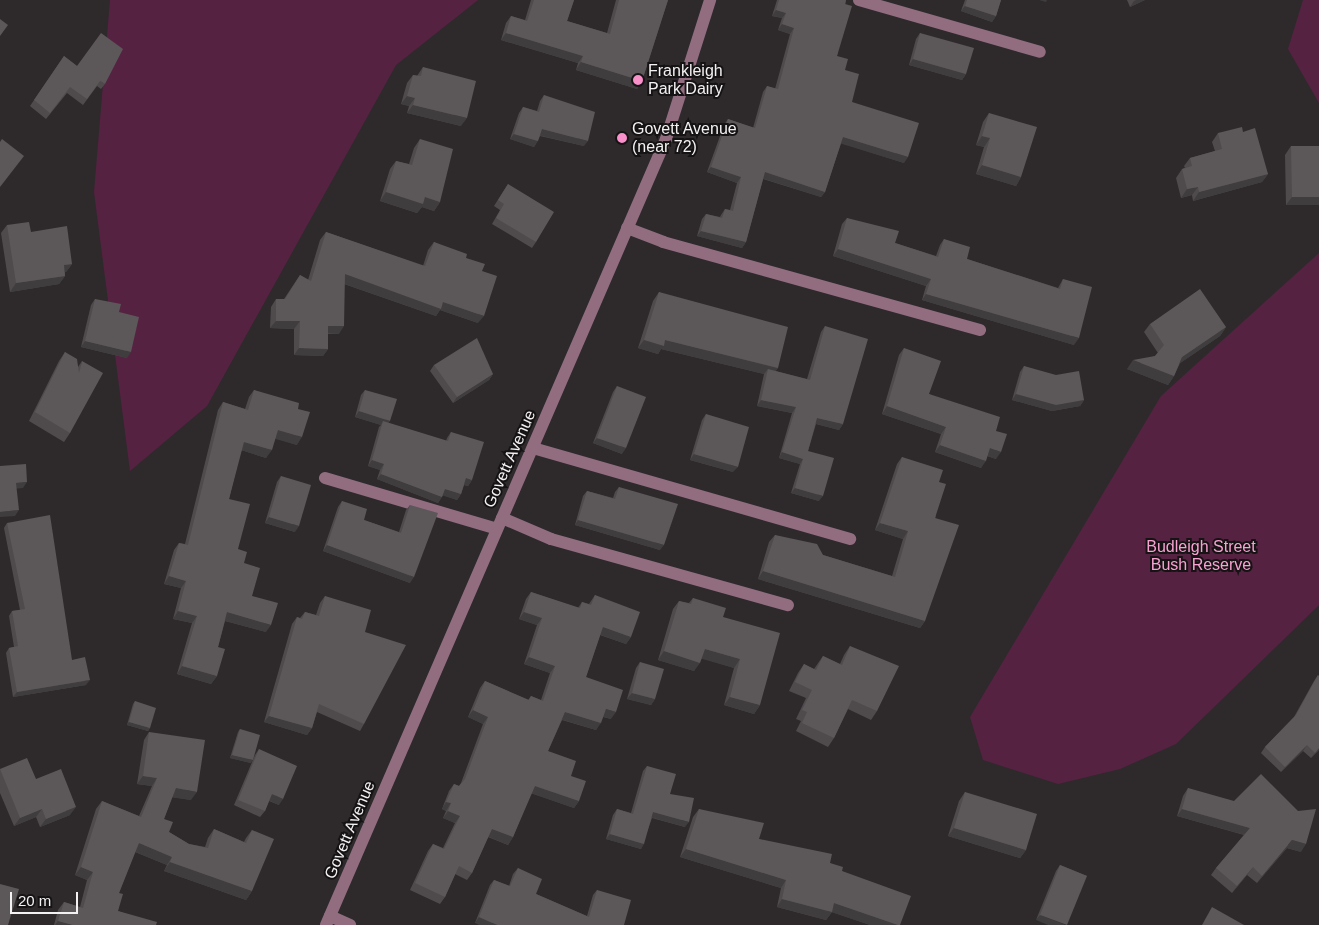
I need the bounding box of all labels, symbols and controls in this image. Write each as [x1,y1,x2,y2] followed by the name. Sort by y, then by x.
[648,61,723,99] place label: Frankleigh Park Dairy
[632,74,644,86] marker: Frankleigh Park Dairy
[632,119,738,157] place label: Govett Avenue (near 72)
[616,132,628,144] marker: Govett Avenue (near 72)
[480,407,540,511] street label: Govett Avenue
[1146,537,1256,575] park label: Budleigh Street Bush Reserve
[321,778,379,882] street label: Govett Avenue
[12,882,80,914] scale bar
[18,892,51,909] text: 20 m

